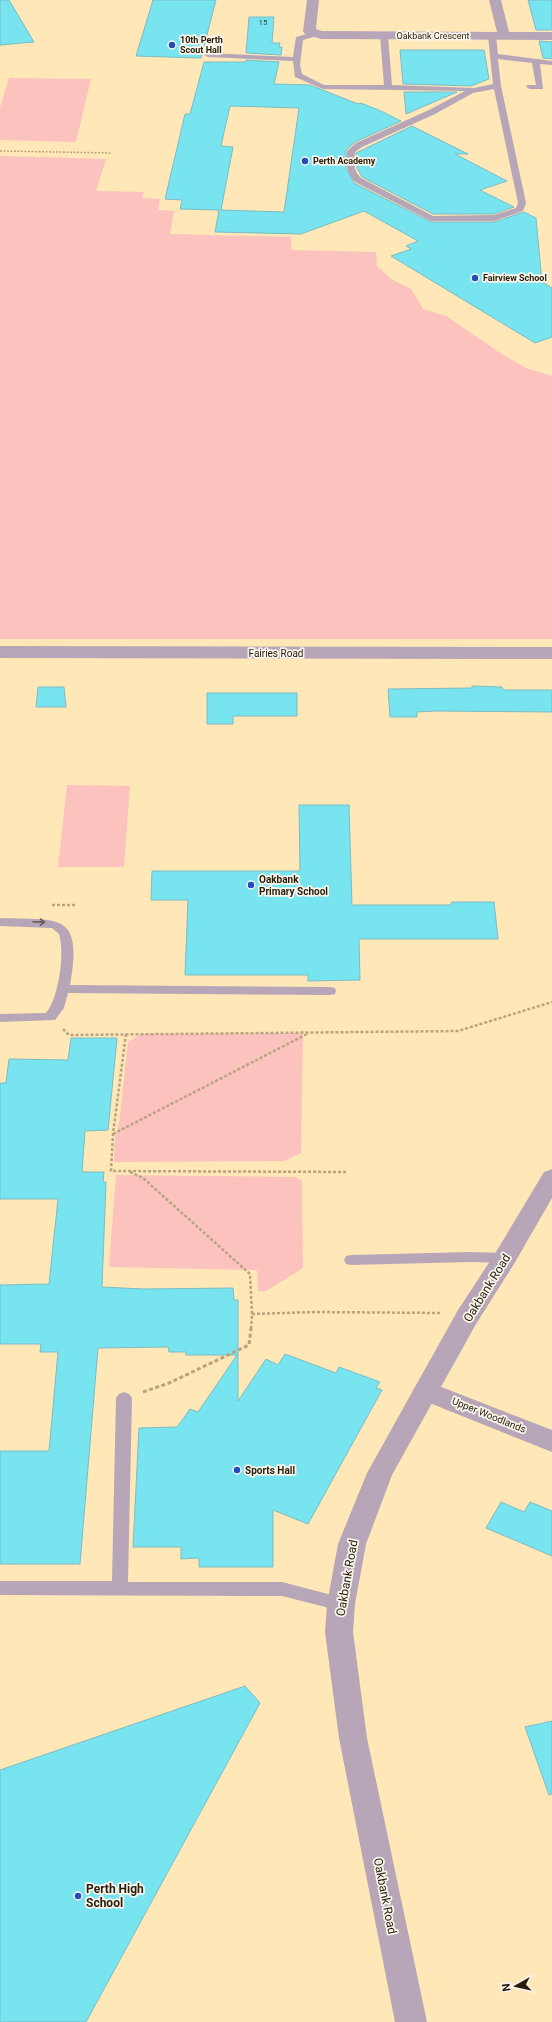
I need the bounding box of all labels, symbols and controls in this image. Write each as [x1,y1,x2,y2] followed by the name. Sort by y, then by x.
[259,18,268,27] house number: 15
[396,31,470,41] street label: Oakbank Crescent
[180,35,223,55] place label: 10th Perth Scout Hall
[167,40,177,50] marker: 10th Perth Scout Hall
[300,156,310,166] marker: Perth Academy
[313,156,376,166] place label: Perth Academy
[470,273,480,283] marker: Fairview School
[483,273,547,283] place label: Fairview School
[249,648,303,659] street label: Fairies Road
[259,874,328,897] place label: Oakbank Primary School
[246,880,256,890] marker: Oakbank Primary School
[32,919,45,926] one-way arrow
[461,1251,513,1325] street label: Oakbank Road
[450,1395,528,1435] street label: Upper Woodlands
[232,1465,242,1475] marker: Sports Hall
[245,1465,295,1476] place label: Sports Hall
[333,1539,361,1617] street label: Oakbank Road
[371,1857,399,1935] street label: Oakbank Road
[86,1882,144,1910] place label: Perth High School
[73,1891,83,1901] marker: Perth High School
[496,1966,536,2006] north arrow
[500,1982,514,1992] text: N

